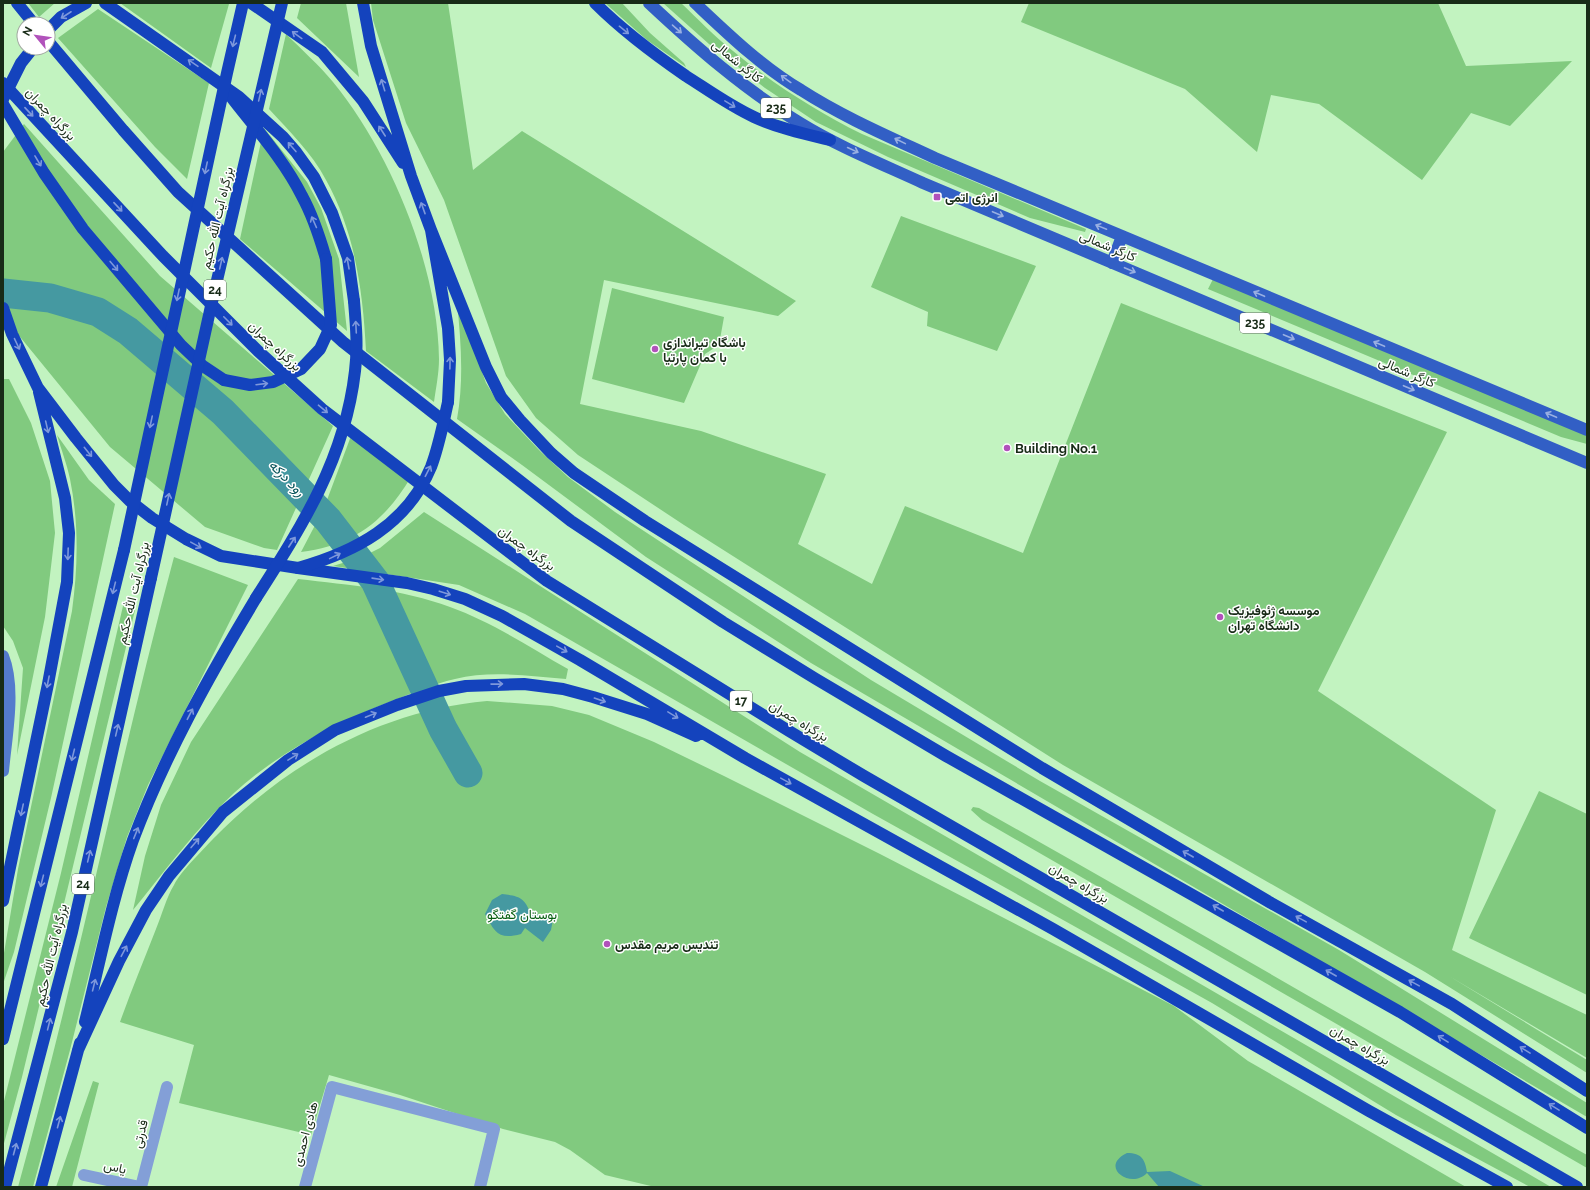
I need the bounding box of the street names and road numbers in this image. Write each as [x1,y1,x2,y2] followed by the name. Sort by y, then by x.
[708,36,765,87] street label: کارگر شمالی
[21,85,79,145] street label: بزرگراه چمران
[761,98,791,118] road number: 235
[198,165,237,271] street label: بزرگراه آیت الله حکیم
[1077,227,1139,266] street label: کارگر شمالی
[204,280,226,300] road number: 24
[1240,313,1270,333] road number: 235
[244,318,304,376] street label: بزرگراه چمران
[1376,353,1438,392] street label: کارگر شمالی
[495,522,558,575] street label: بزرگراه چمران
[114,540,153,646] street label: بزرگراه آیت الله حکیم
[730,691,752,711] road number: 17
[766,697,831,746] street label: بزرگراه چمران
[1046,860,1112,908] street label: بزرگراه چمران
[72,874,94,894] road number: 24
[32,902,71,1008] street label: بزرگراه آیت الله حکیم
[1327,1022,1393,1070] street label: بزرگراه چمران
[289,1100,322,1168] street label: هادی احمدی
[129,1118,152,1150] street label: قدرتی
[102,1157,128,1178] street label: یاس

